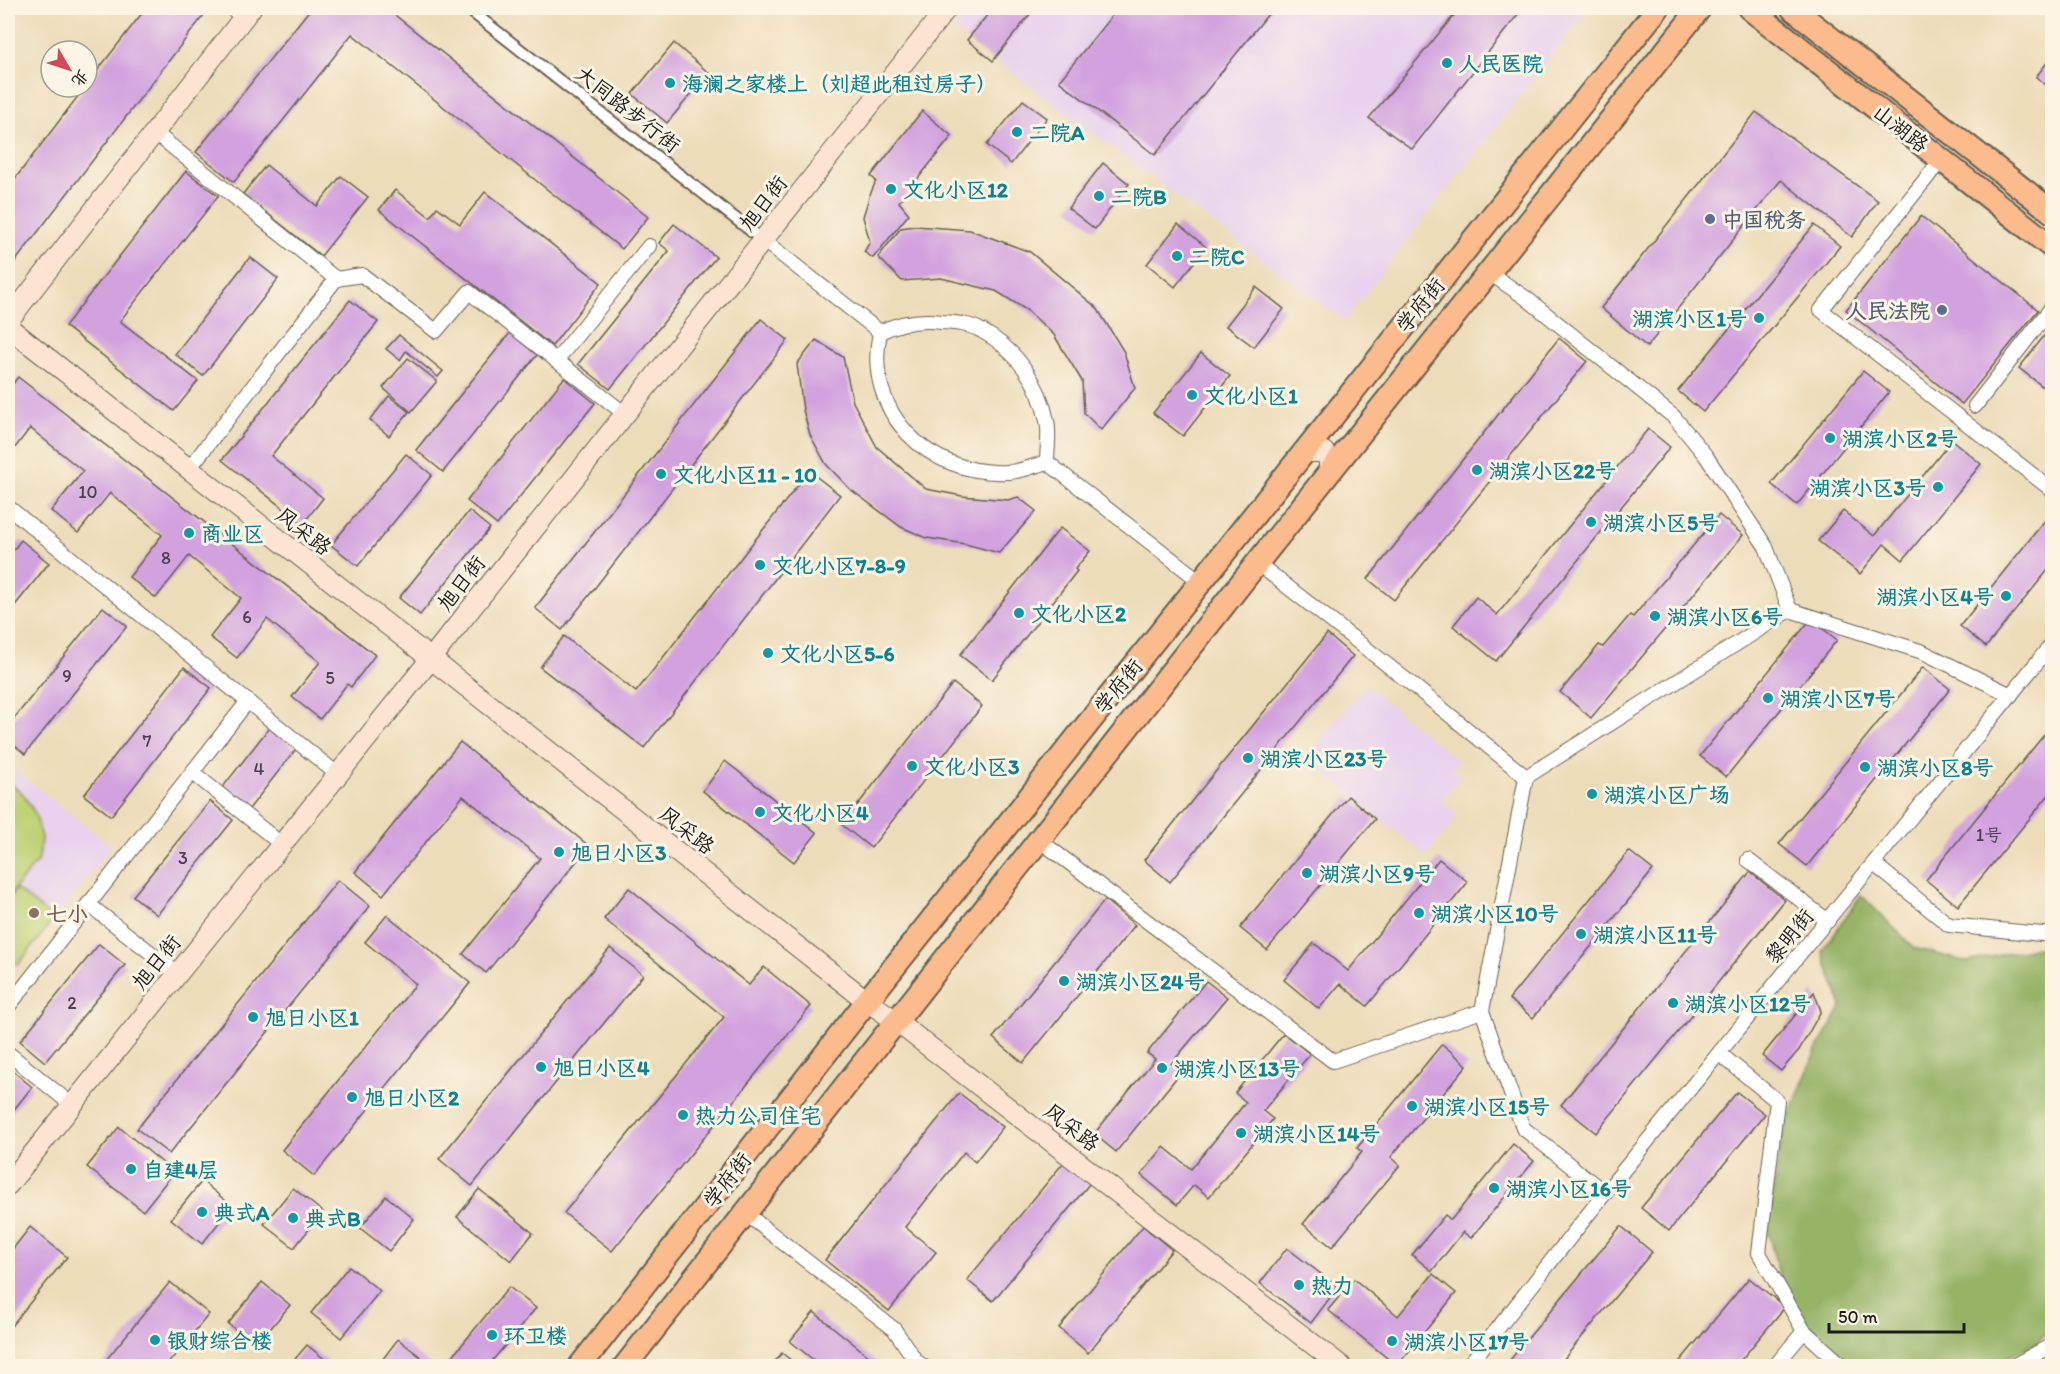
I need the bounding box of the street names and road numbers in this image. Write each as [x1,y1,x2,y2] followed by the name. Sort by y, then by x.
[571,60,685,158] street label: 大同路步行街
[1868,99,1934,157] street label: 山湖路
[734,170,792,236] street label: 旭日街
[1390,273,1450,337] street label: 学府街
[271,502,337,560] street label: 风采路
[432,550,490,616] street label: 旭日街
[1088,654,1148,718] street label: 学府街
[654,801,720,859] street label: 风采路
[1759,904,1819,968] street label: 黎明街
[126,930,186,994] street label: 旭日街
[1039,1098,1105,1156] street label: 风采路
[698,1147,756,1213] street label: 学府街

